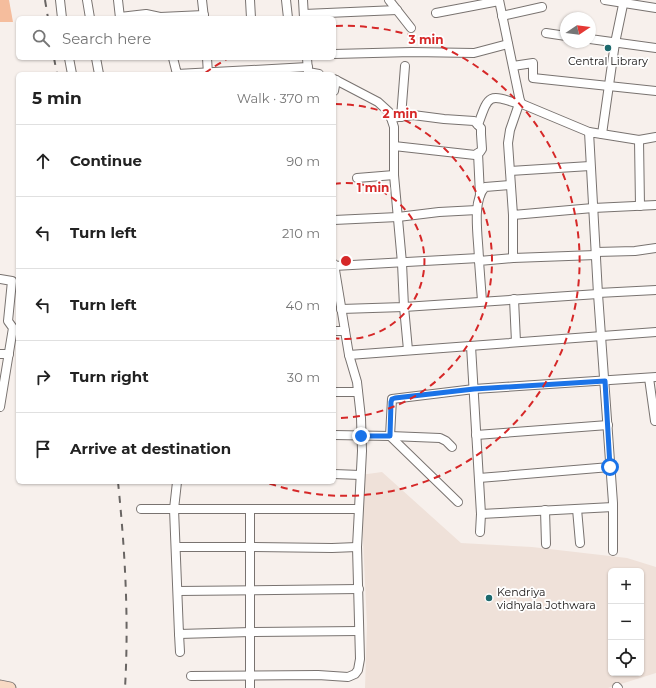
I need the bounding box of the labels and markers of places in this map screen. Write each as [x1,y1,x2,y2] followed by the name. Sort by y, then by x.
[603,43,613,53] marker: Central Library
[568,54,648,68] place label: Central Library
[339,254,353,268] centre of rings
[497,585,596,612] place label: Kendriya vidhyala Jothwara
[484,593,494,603] marker: Kendriya vidhyala Jothwara

